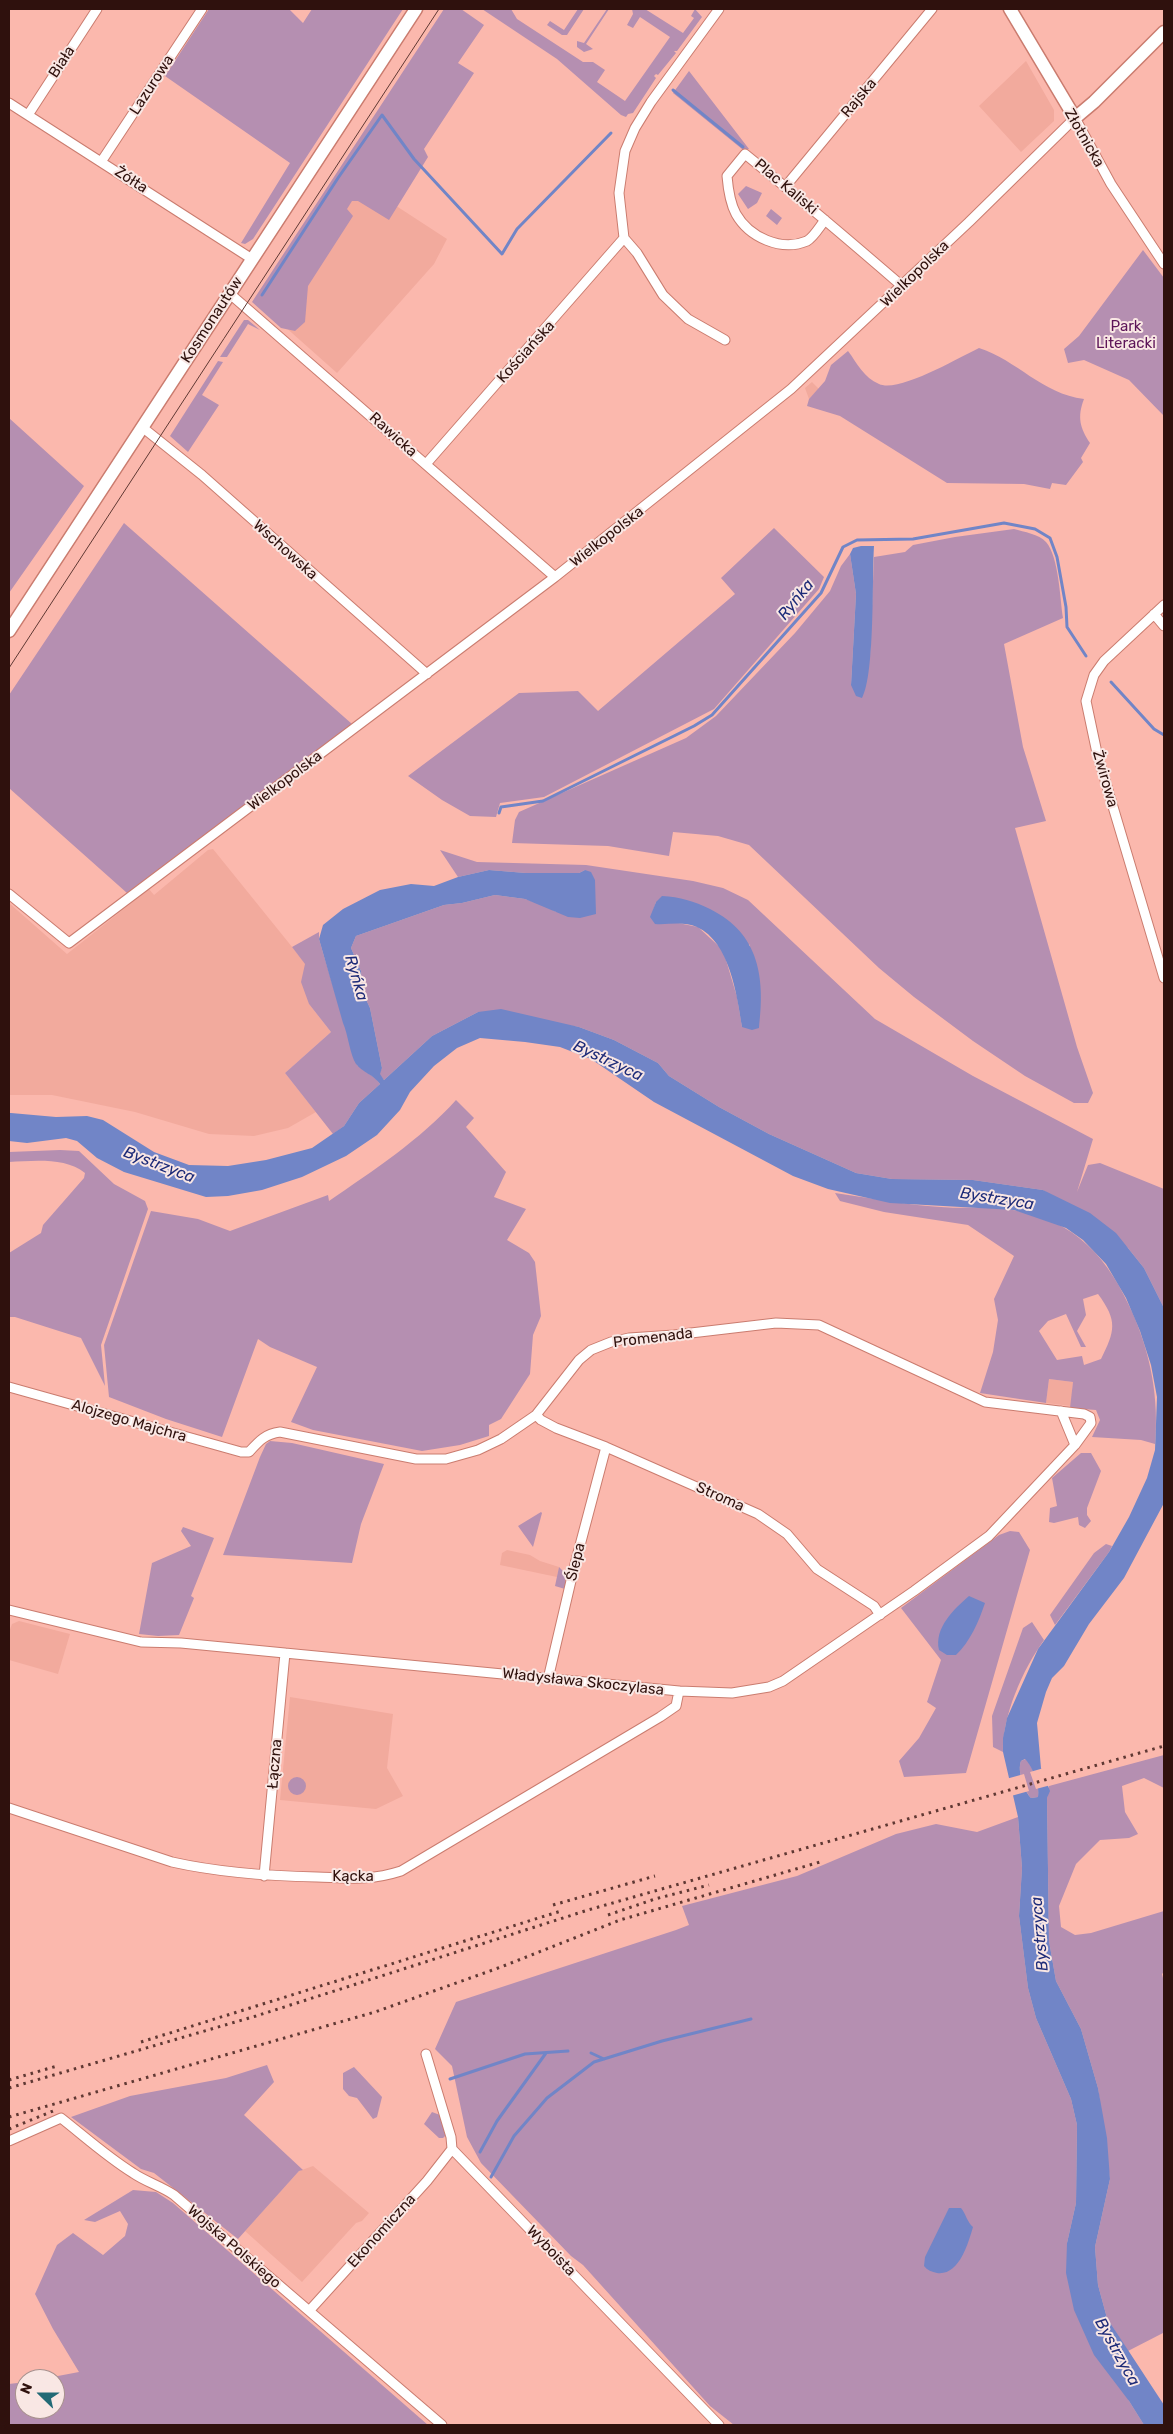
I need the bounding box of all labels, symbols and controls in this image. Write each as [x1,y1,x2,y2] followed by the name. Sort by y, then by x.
[45,43,79,81] street label: Biała
[126,52,178,118] street label: Lazurowa
[837,75,881,121] street label: Rajska
[1060,106,1108,170] street label: Złotnicka
[751,155,821,219] street label: Plac Kaliski
[111,163,151,197] street label: Żółta
[877,237,953,311] street label: Wielkopolska
[177,273,247,367] street label: Kosmonautów
[493,317,559,387] street label: Kościańska
[1096,318,1156,353] park label: Park Literacki
[365,409,421,461] street label: Rawicka
[567,503,647,571] street label: Wielkopolska
[249,516,321,584] street label: Wschowska
[774,576,818,624] water label: Ryńka
[244,747,326,815] street label: Wielkopolska
[1088,748,1122,810] street label: Żwirowa
[340,953,372,1003] water label: Ryńka
[570,1037,646,1085] water label: Bystrzyca
[121,1143,197,1187] water label: Bystrzyca
[959,1184,1035,1214] water label: Bystrzyca
[612,1324,694,1352] street label: Promenada
[69,1396,189,1446] street label: Alojzego Majchra
[693,1478,747,1516] street label: Stroma
[563,1541,589,1583] street label: Ślepa
[501,1665,665,1699] street label: Władysława Skoczylasa
[264,1738,286,1790] street label: Łączna
[332,1868,374,1886] street label: Kącka
[1027,1896,1053,1972] water label: Bystrzyca
[344,2190,420,2272] street label: Ekonomiczna
[184,2201,284,2293] street label: Wojska Polskiego
[523,2222,579,2280] street label: Wyboista
[1091,2315,1143,2389] water label: Bystrzyca
[15,2369,65,2419] north arrow
[17,2381,36,2396] text: N

